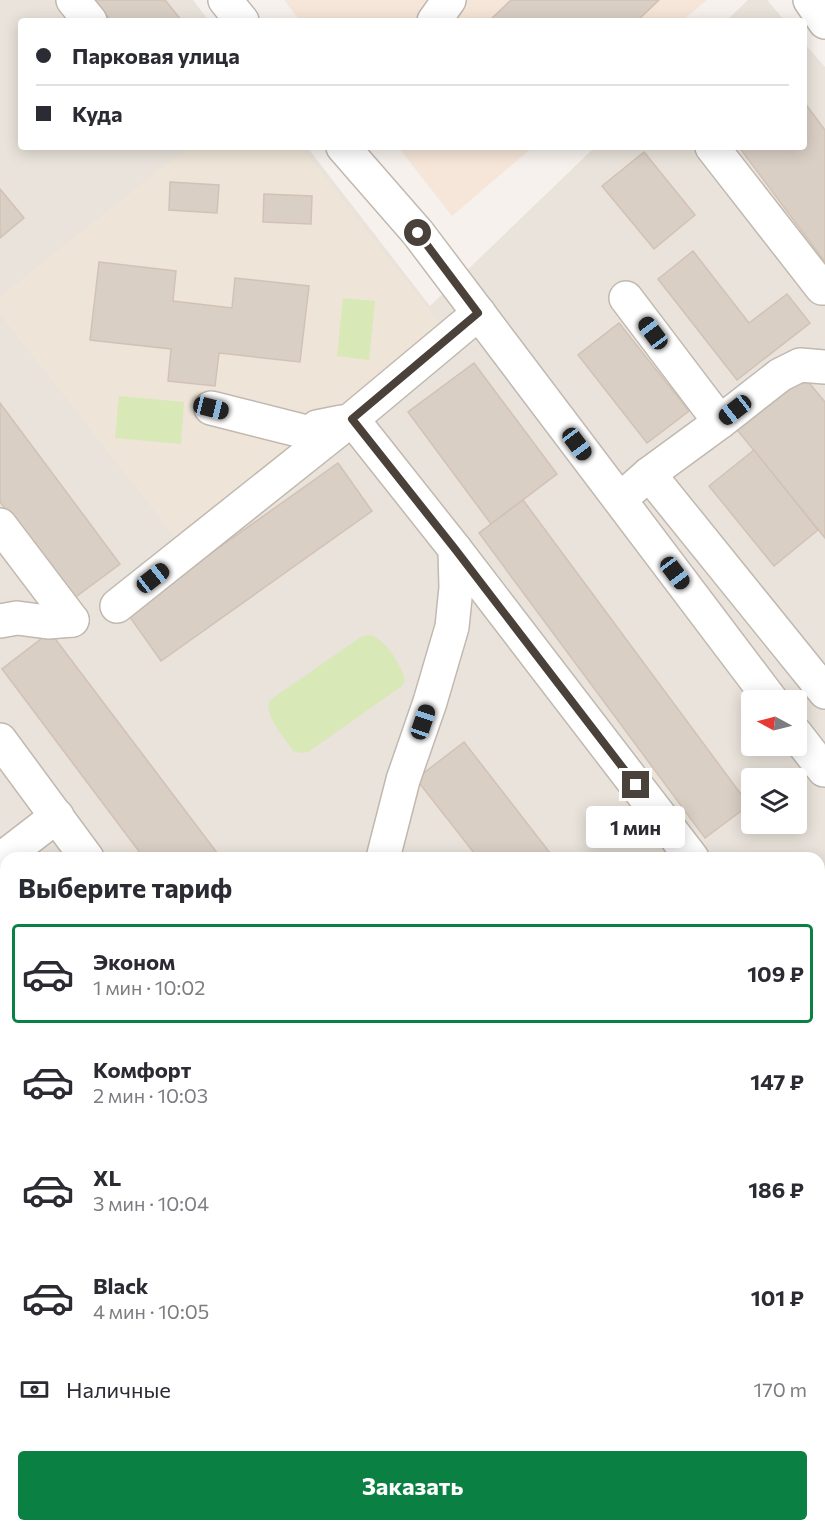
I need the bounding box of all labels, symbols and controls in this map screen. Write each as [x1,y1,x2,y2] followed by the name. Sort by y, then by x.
[72,42,240,69] text: Парковая улица
[72,100,122,127] text: Куда
[404,219,431,246] route start
[635,313,671,353] car
[715,392,755,428] car
[191,395,231,421] car
[559,424,595,464] car
[657,553,693,593] car
[133,560,173,596] car
[741,690,807,756] north arrow
[741,690,807,834] map controls
[409,702,437,742] car
[741,768,807,834] button: layers
[622,771,649,798] route end
[586,806,686,848] callout: 1 мин
[610,815,661,839] text: 1 мин
[18,871,232,904] text: Выберите тариф
[21,947,75,1001] icon: car
[93,948,175,975] text: Эконом
[747,960,804,987] text: 109 ₽
[93,975,205,999] text: 1 мин · 10:02
[21,1055,75,1109] icon: car
[93,1056,191,1083] text: Комфорт
[750,1068,804,1095] text: 147 ₽
[93,1083,208,1107] text: 2 мин · 10:03
[21,1163,75,1217] icon: car
[93,1164,121,1191] text: XL
[748,1176,804,1203] text: 186 ₽
[93,1191,209,1215] text: 3 мин · 10:04
[21,1271,75,1325] icon: car
[93,1272,148,1299] text: Black
[751,1284,804,1311] text: 101 ₽
[93,1299,209,1323] text: 4 мин · 10:05
[18,1373,51,1406] icon: cash
[66,1376,171,1403] text: Наличные
[754,1377,807,1401] text: 170 m
[18,1451,807,1520] button: Заказать

